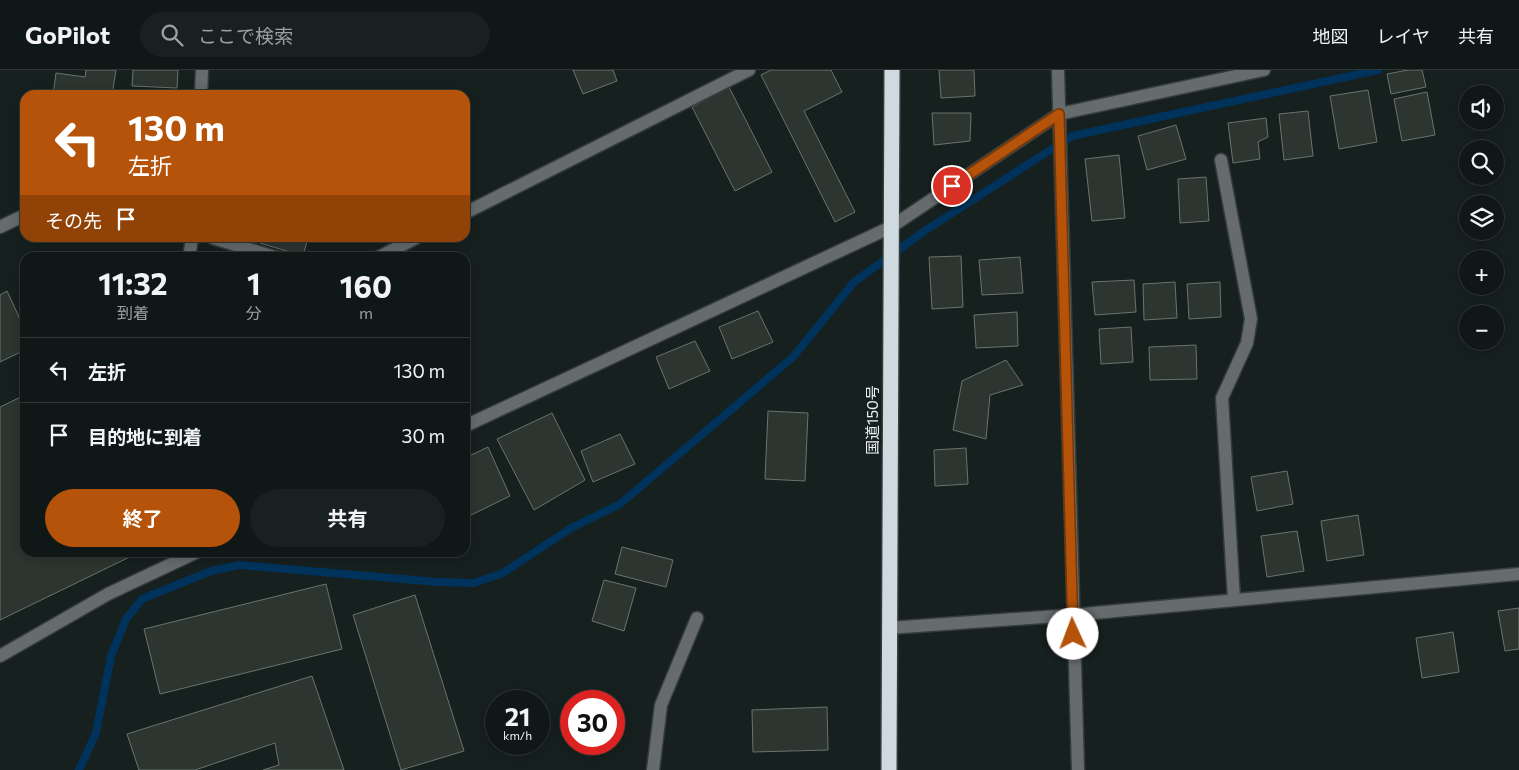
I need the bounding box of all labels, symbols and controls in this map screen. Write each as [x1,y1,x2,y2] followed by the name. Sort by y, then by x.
[140,12,490,57] search box
[25,20,110,49] text: GoPilot
[158,21,186,49] icon: search
[198,24,293,47] text: ここで検索
[1313,25,1349,47] text: 地図
[1377,25,1430,47] text: レイヤ
[1458,25,1494,47] text: 共有
[1459,85,1504,350] map controls
[1459,85,1504,130] button: sound
[128,105,225,148] text: 130 m
[45,110,110,175] icon: left
[1459,140,1504,185] button: search
[128,152,172,179] text: 左折
[931,165,973,207] pin
[938,172,966,200] icon: arrive
[1459,195,1504,240] button: layers
[112,205,140,233] icon: arrive
[45,209,102,232] text: その先
[1459,250,1504,295] button: +
[98,264,168,301] text: 11:32
[247,264,261,301] text: 1
[340,267,392,304] text: 160
[117,303,149,322] text: 到着
[246,303,262,322] text: 分
[359,303,373,322] text: m
[1459,305,1504,350] button: −
[45,356,73,384] icon: left
[393,359,445,382] text: 130 m
[88,360,126,383] text: 左折
[863,385,881,455] street label: 国道150号
[45,421,73,449] icon: arrive
[402,424,445,447] text: 30 m
[88,425,202,448] text: 目的地に到着
[45,489,240,547] button: 終了
[250,489,445,547] button: 共有
[1046,607,1098,659] position arrow
[560,690,625,755] speed limit sign: 30
[505,701,530,731] text: 21
[503,728,532,742] text: km/h

